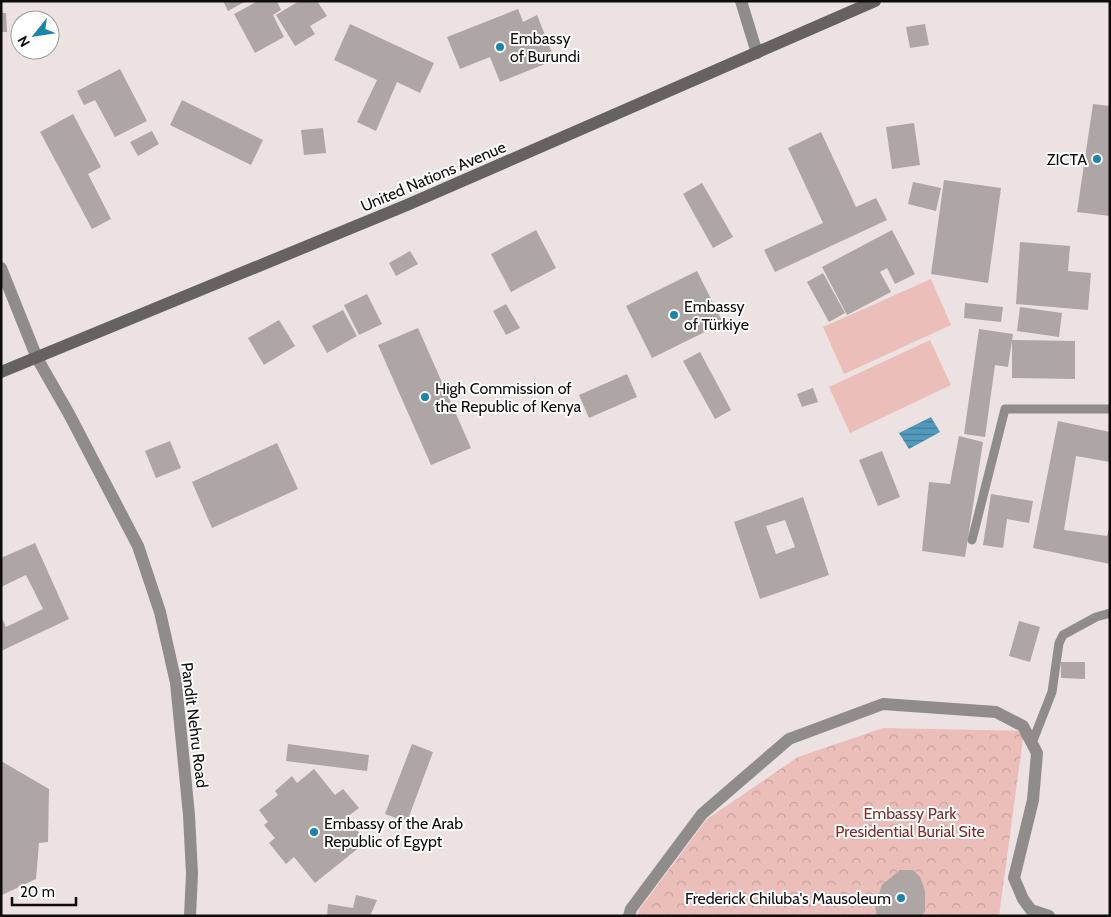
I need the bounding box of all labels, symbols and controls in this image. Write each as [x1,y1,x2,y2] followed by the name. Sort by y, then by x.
[10,10,60,60] north arrow
[510,29,580,66] place label: Embassy of Burundi
[13,33,34,50] text: N
[494,41,506,53] marker: Embassy of Burundi
[358,137,509,216] street label: United Nations Avenue
[1047,150,1087,169] place label: ZICTA
[1091,153,1103,165] marker: ZICTA
[684,297,749,334] place label: Embassy of Türkiye
[668,309,680,321] marker: Embassy of Türkiye
[435,379,582,416] place label: High Commission of the Republic of Kenya
[419,391,431,403] marker: High Commission of the Republic of Kenya
[177,661,212,789] street label: Pandit Nehru Road
[835,804,985,841] park label: Embassy Park Presidential Burial Site
[324,814,463,851] place label: Embassy of the Arab Republic of Egypt
[308,826,320,838] marker: Embassy of the Arab Republic of Egypt
[12,874,76,906] scale bar
[20,883,55,901] text: 20 m
[685,889,891,908] place label: Frederick Chiluba's Mausoleum
[895,892,907,904] marker: Frederick Chiluba's Mausoleum

